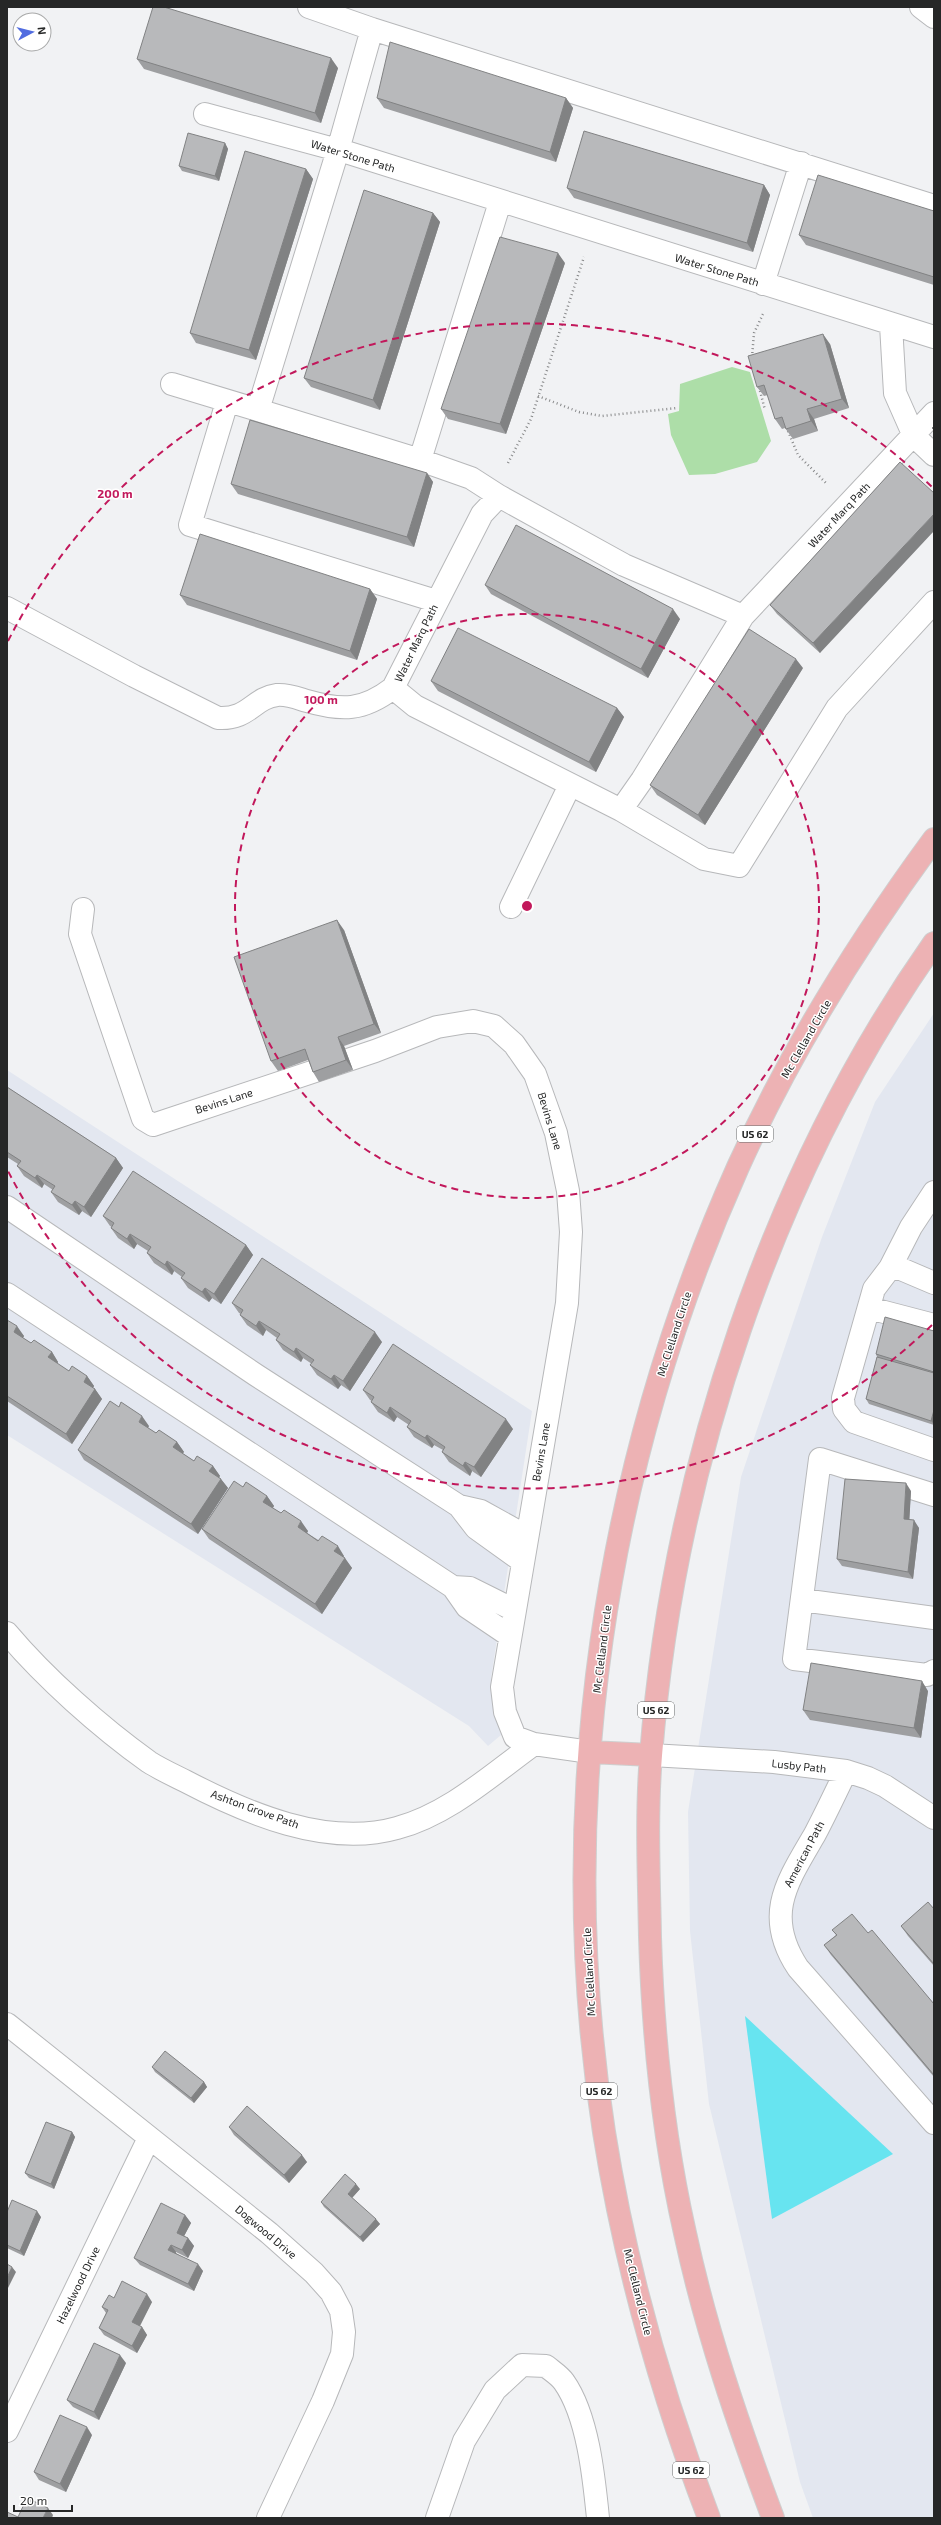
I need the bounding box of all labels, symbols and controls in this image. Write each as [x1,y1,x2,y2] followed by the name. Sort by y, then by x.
[12,12,52,52] north arrow
[35,26,49,36] text: N
[309,137,397,175] street label: Water Stone Path
[673,251,761,289] street label: Water Stone Path
[805,479,872,550] street label: Water Marq Path
[97,486,133,500] text: 200 m
[391,602,440,684] street label: Water Marq Path
[304,692,338,706] text: 100 m
[520,899,534,913] centre of rings
[778,997,833,1080] street label: Mc Clelland Circle
[193,1085,254,1116] street label: Bevins Lane
[536,1090,565,1151] street label: Bevins Lane
[737,1126,773,1142] road number: US 62
[654,1290,693,1378] street label: Mc Clelland Circle
[529,1421,552,1482] street label: Bevins Lane
[590,1604,613,1694] street label: Mc Clelland Circle
[638,1702,674,1718] road number: US 62
[771,1756,827,1775] street label: Lusby Path
[209,1787,301,1830] street label: Ashton Grove Path
[781,1819,826,1889] street label: American Path
[580,1927,597,2017] street label: Mc Clelland Circle
[581,2083,617,2099] road number: US 62
[233,2202,300,2261] street label: Dogwood Drive
[53,2244,102,2326] street label: Hazelwood Drive
[621,2247,656,2336] street label: Mc Clelland Circle
[673,2462,709,2478] road number: US 62
[14,2487,72,2513] scale bar
[20,2493,47,2507] text: 20 m

